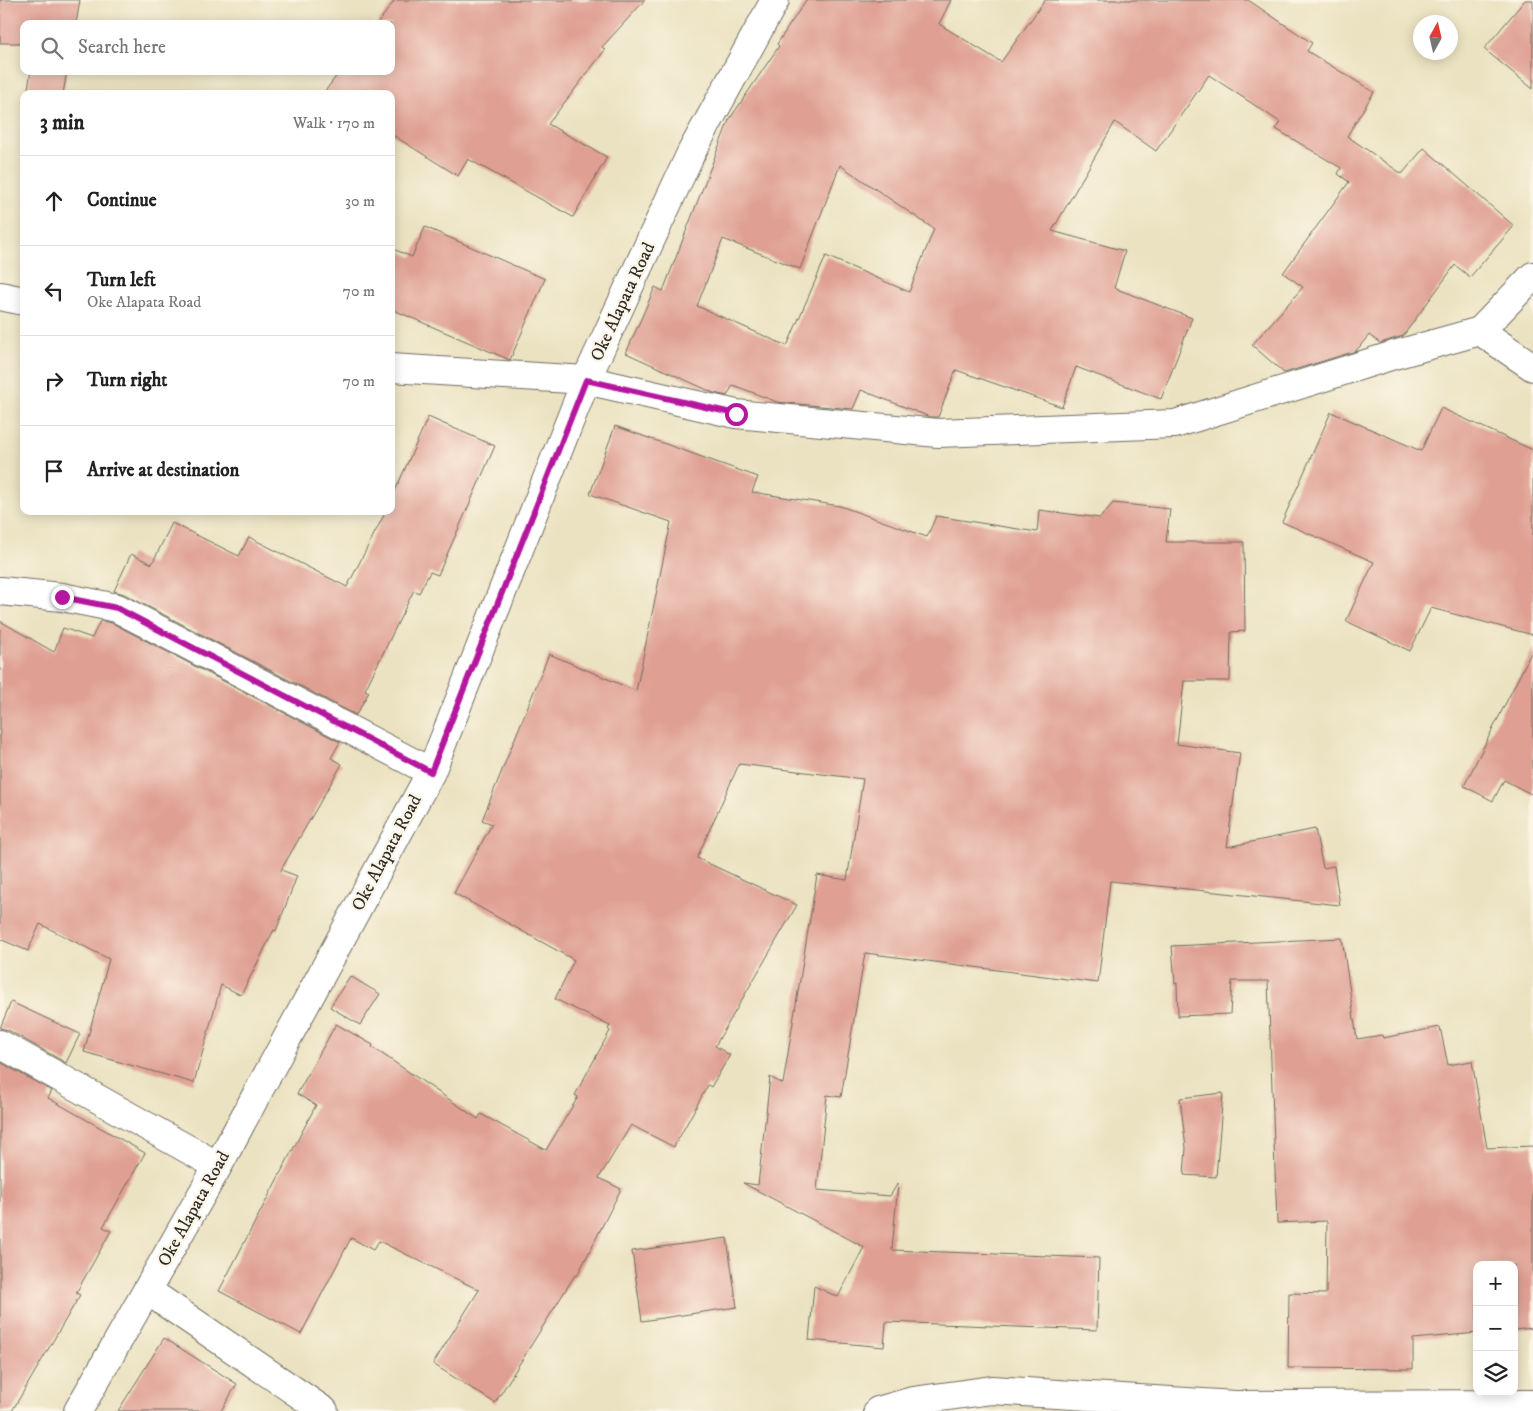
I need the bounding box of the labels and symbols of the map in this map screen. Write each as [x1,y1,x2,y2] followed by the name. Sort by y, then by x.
[1413,15,1458,60] north arrow
[586,239,660,365] street label: Oke Alapata Road
[725,403,748,426] route start
[51,586,74,609] route end
[347,791,427,915] street label: Oke Alapata Road
[153,1147,235,1271] street label: Oke Alapata Road

